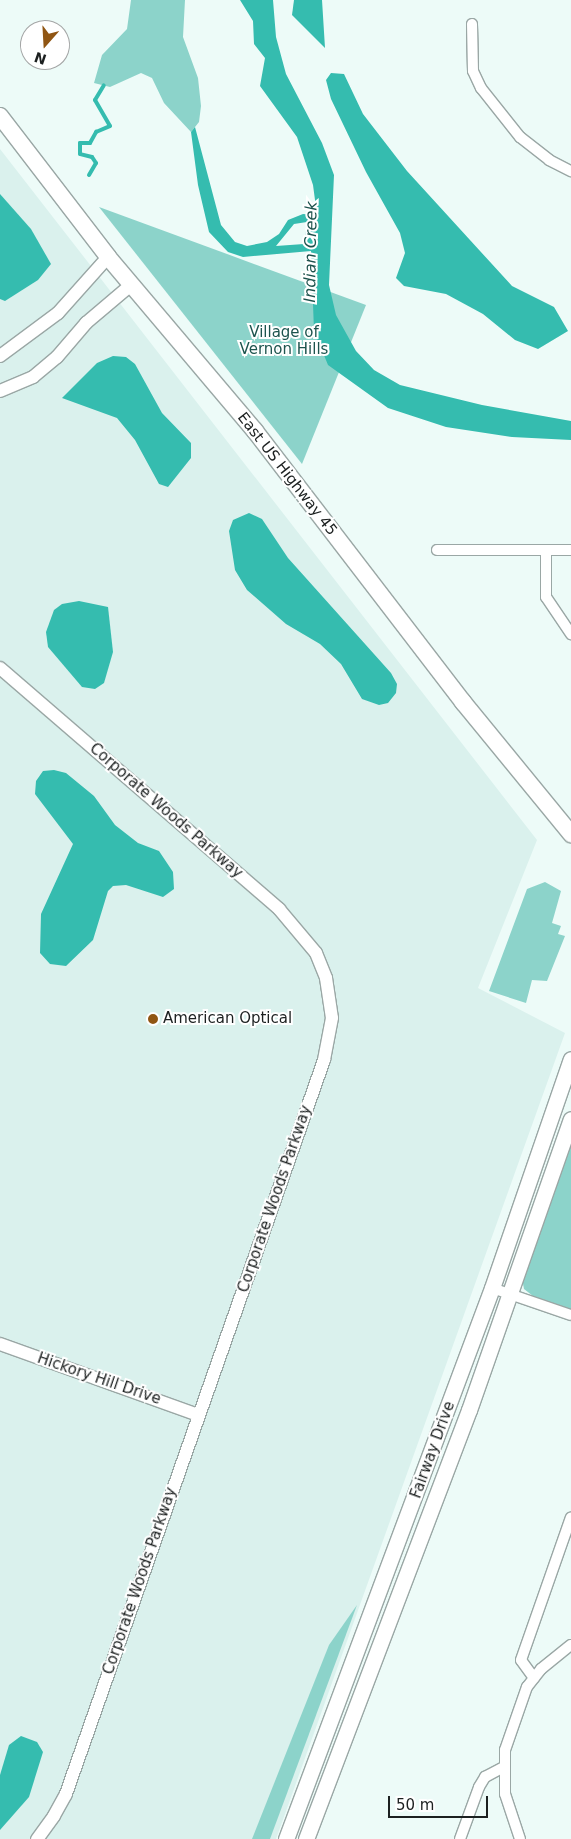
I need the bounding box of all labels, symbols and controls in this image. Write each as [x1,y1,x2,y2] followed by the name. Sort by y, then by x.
[20,20,70,70] north arrow
[32,49,49,68] text: N
[301,201,321,303] water label: Indian Creek
[240,323,328,358] park label: Village of Vernon Hills
[233,409,341,539] street label: East US Highway 45
[86,740,246,882] street label: Corporate Woods Parkway
[163,1010,292,1028] place label: American Optical
[147,1013,159,1025] marker: American Optical
[234,1103,316,1295] street label: Corporate Woods Parkway
[35,1349,163,1409] street label: Hickory Hill Drive
[407,1399,459,1501] street label: Fairway Drive
[99,1485,181,1677] street label: Corporate Woods Parkway
[391,1786,491,1818] scale bar
[396,1796,434,1814] text: 50 m

